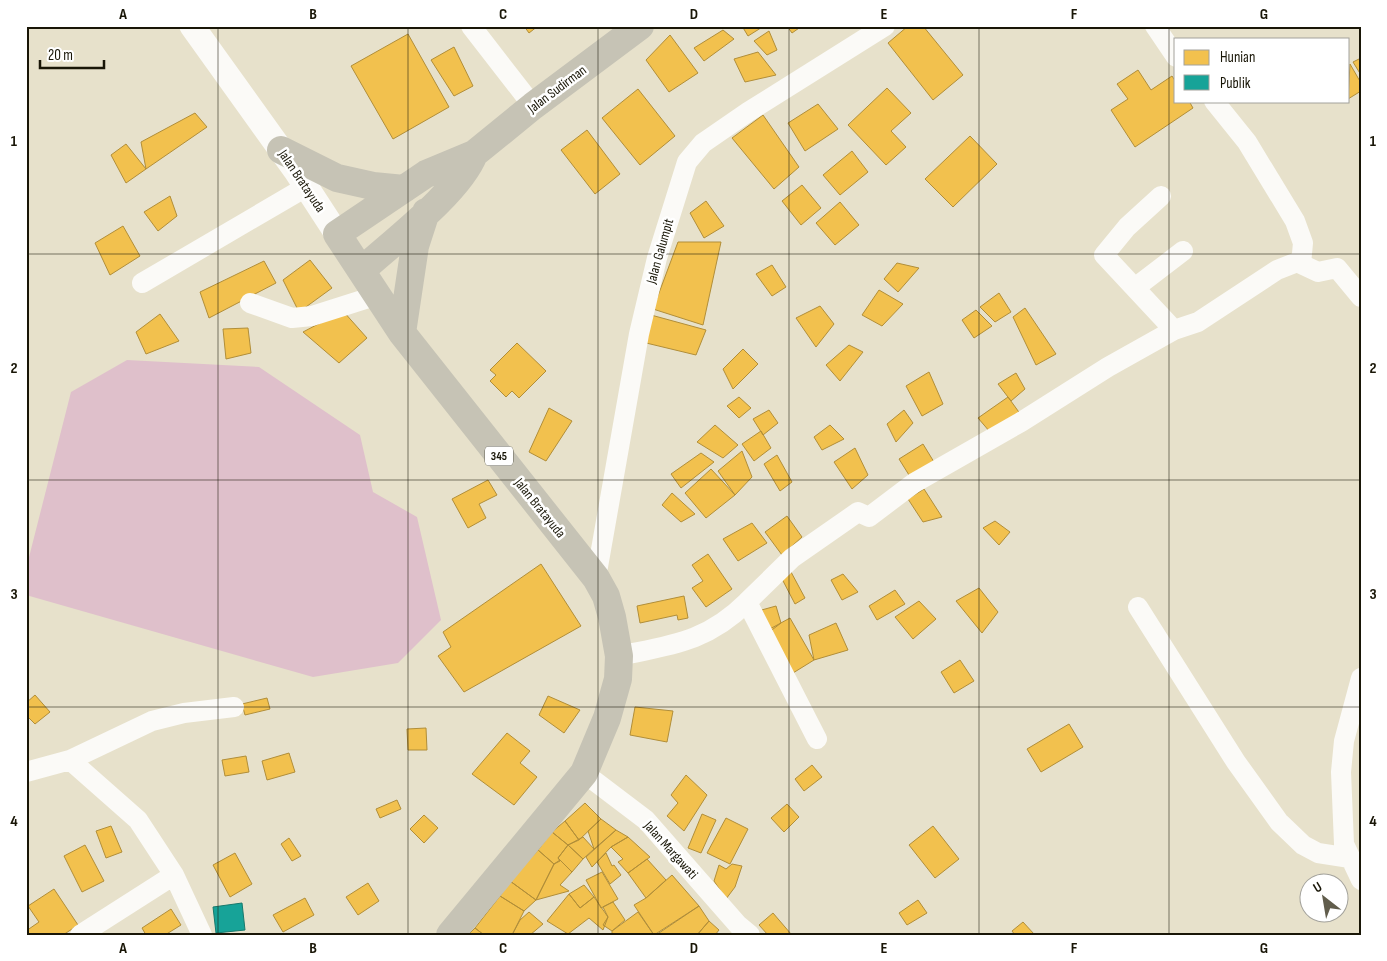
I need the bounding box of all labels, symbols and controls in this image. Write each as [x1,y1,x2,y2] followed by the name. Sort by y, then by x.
[118,5,127,24] text: A
[309,5,317,24] text: B
[499,5,507,24] text: C
[690,5,698,24] text: D
[881,5,888,24] text: E
[1071,5,1078,24] text: F
[1260,5,1268,24] text: G
[40,38,104,70] scale bar
[1174,38,1350,102] legend
[48,46,73,65] text: 20 m
[1220,48,1255,67] text: Hunian
[523,61,590,117] street label: Jalan Sudirman
[1220,74,1251,93] text: Publik
[11,132,18,151] text: 1
[1370,132,1377,151] text: 1
[274,146,329,216] street label: Jalan Bratayuda
[642,216,677,286] street label: Jalan Galumpit
[10,359,18,378] text: 2
[1369,359,1377,378] text: 2
[485,446,513,466] road number: 345
[510,474,569,541] street label: Jalan Bratayuda
[10,585,18,604] text: 3
[1369,585,1377,604] text: 3
[10,812,18,831] text: 4
[1369,812,1377,831] text: 4
[640,817,702,883] street label: Jalan Margawati
[1300,874,1350,924] north arrow
[1310,878,1325,896] text: U
[118,939,127,958] text: A
[309,939,317,958] text: B
[499,939,507,958] text: C
[690,939,698,958] text: D
[881,939,888,958] text: E
[1071,939,1078,958] text: F
[1260,939,1268,958] text: G

